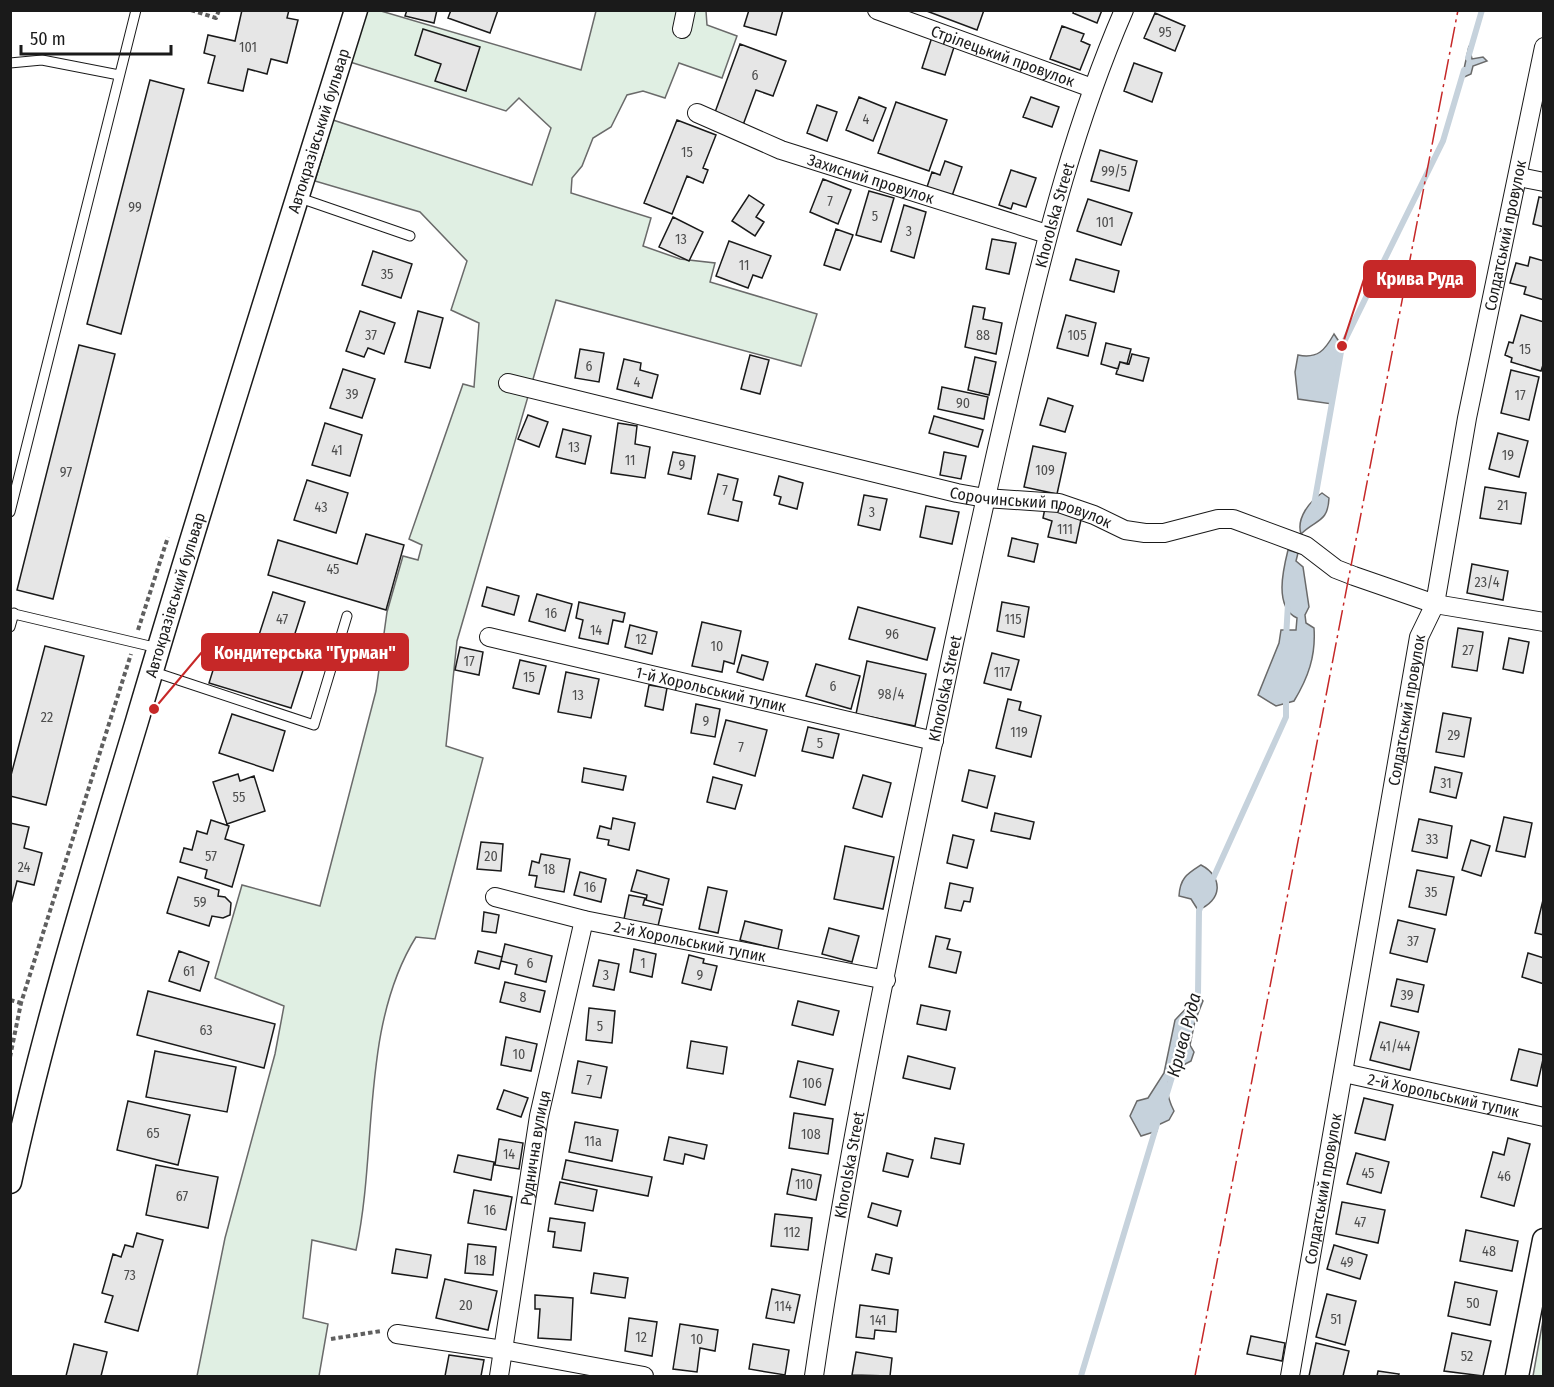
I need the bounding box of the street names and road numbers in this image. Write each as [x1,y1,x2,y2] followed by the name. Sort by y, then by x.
[928,21,1078,91] street label: Стрілецький провулок
[284,46,353,215] street label: Автокразівський бульвар
[805,150,937,208] street label: Захисний провулок
[1481,158,1530,312] street label: Солдатський провулок
[1031,160,1078,270] street label: Khorolska Street
[948,483,1115,532] street label: Сорочинський провулок
[141,510,209,680] street label: Автокразівський бульвар
[925,633,966,743] street label: Khorolska Street
[1384,633,1429,787] street label: Солдатський провулок
[634,663,788,716] street label: 1-й Хорольський тупик
[612,917,768,966] street label: 2-й Хорольський тупик
[1366,1069,1522,1121] street label: 2-й Хорольський тупик
[516,1088,555,1207] street label: Руднична вулиця
[830,1109,868,1220] street label: Khorolska Street
[1301,1111,1346,1266] street label: Солдатський провулок

